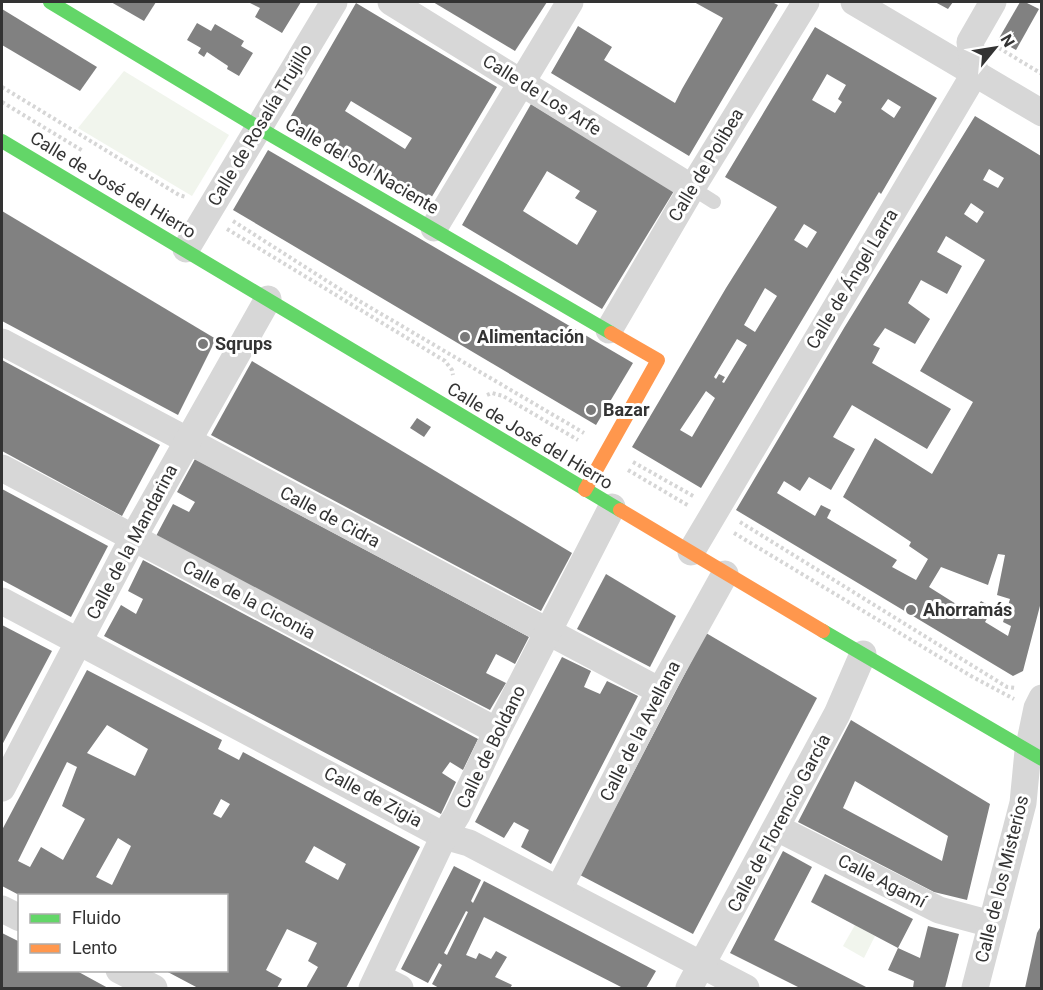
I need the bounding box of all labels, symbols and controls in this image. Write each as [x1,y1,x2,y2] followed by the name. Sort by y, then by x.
[965,18,1025,78] north arrow
[997,31,1019,50] text: N
[203,40,316,210] street label: Calle de Rosalía Trujillo
[479,50,605,139] street label: Calle de Los Arfe
[664,104,748,225] street label: Calle de Polibea
[282,113,443,218] street label: Calle del Sol Naciente
[27,127,200,242] street label: Calle de José del Hierro
[801,205,902,353] street label: Calle de Ángel Larra
[477,326,584,347] place label: Alimentación
[458,330,472,344] marker: Alimentación
[215,333,272,354] place label: Sqrups
[196,337,210,351] marker: Sqrups
[444,378,617,493] street label: Calle de José del Hierro
[603,399,650,420] place label: Bazar
[584,403,598,417] marker: Bazar
[82,461,181,623] street label: Calle de la Mandarina
[277,481,384,552] street label: Calle de Cidra
[179,556,319,643] street label: Calle de la Ciconia
[923,599,1012,620] place label: Ahorramás
[904,603,918,617] marker: Ahorramás
[595,657,684,805] street label: Calle de la Avellana
[452,682,529,812] street label: Calle de Boldano
[723,730,834,915] street label: Calle de Florencio García
[321,762,426,831] street label: Calle de Zigia
[971,793,1032,965] street label: Calle de los Misterios
[835,849,930,912] street label: Calle Agamí
[18,894,228,972] legend
[72,907,121,928] text: Fluido
[72,937,117,958] text: Lento

